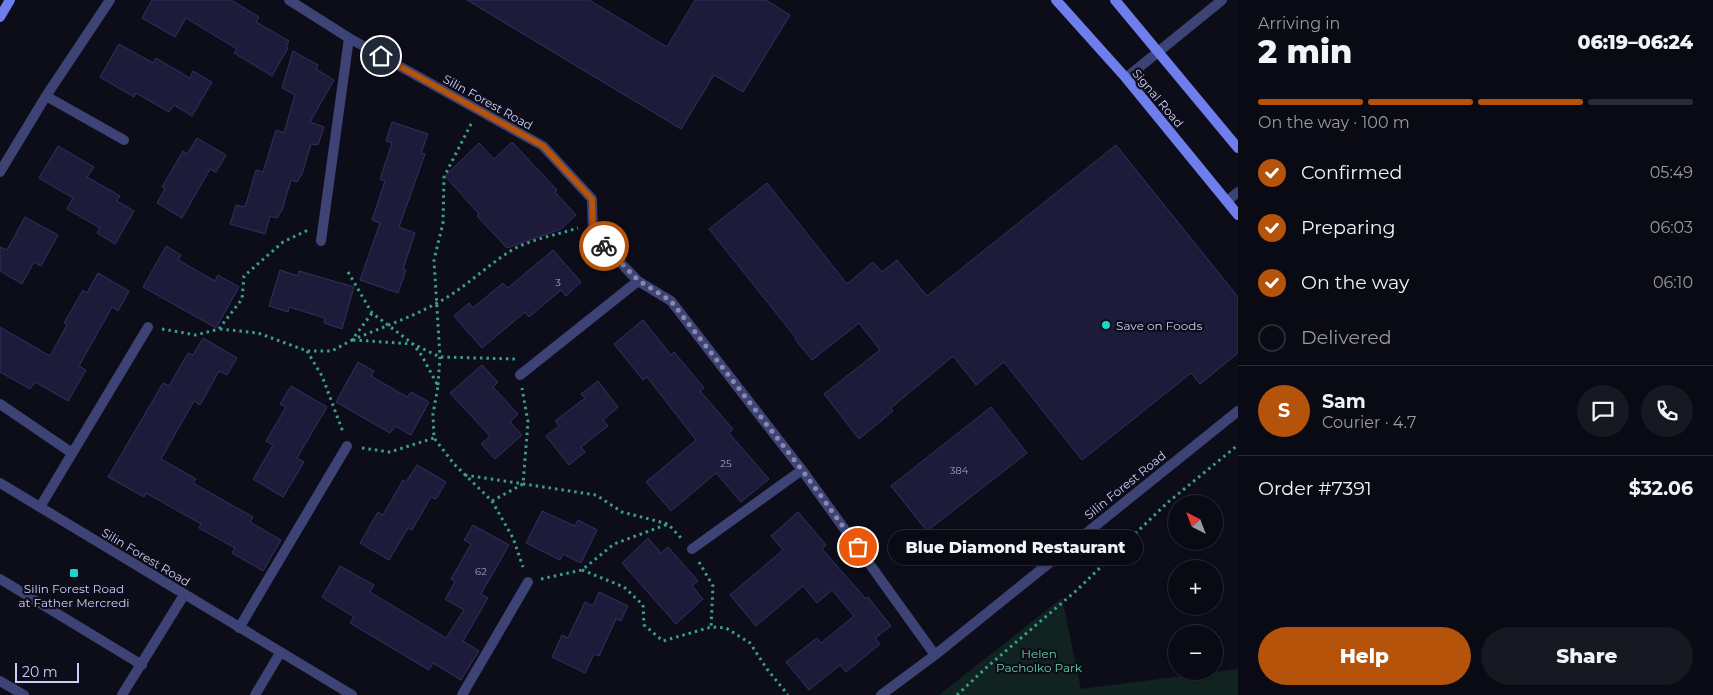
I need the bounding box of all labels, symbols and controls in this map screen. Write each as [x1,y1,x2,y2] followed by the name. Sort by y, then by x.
[1258,14,1340,33] text: Arriving in
[1577,31,1693,54] text: 06:19–06:24
[1258,32,1352,71] text: 2 min
[360,35,402,77] pin
[367,42,395,70] icon: home
[1129,66,1187,130] street label: Signal Road
[440,71,536,133] street label: Silin Forest Road
[1258,113,1410,132] text: On the way · 100 m
[1258,159,1286,187] icon: check
[1301,161,1402,184] text: Confirmed
[1650,163,1693,182] text: 05:49
[1258,214,1286,242] icon: check
[1301,216,1396,239] text: Preparing
[1650,218,1693,237] text: 06:03
[579,221,629,271] courier
[590,232,618,260] icon: bike
[1258,269,1286,297] icon: check
[1301,271,1409,294] text: On the way
[1653,273,1693,292] text: 06:10
[555,276,561,289] house number: 3
[1116,318,1202,333] place label: Save on Foods
[1100,319,1112,331] marker: Save on Foods
[1301,326,1392,349] text: Delivered
[1577,385,1629,437] button: chat
[1641,385,1693,437] button: phone
[1322,390,1366,413] text: Sam
[1278,399,1290,422] text: S
[1322,413,1416,432] text: Courier · 4.7
[1081,448,1169,522] street label: Silin Forest Road
[720,457,732,470] house number: 25
[950,464,969,477] house number: 384
[1258,477,1372,500] text: Order #7391
[1629,477,1693,500] text: $32.06
[1168,495,1222,550] north arrow
[1168,495,1223,680] map controls
[99,525,193,589] street label: Silin Forest Road
[837,526,879,568] pin
[888,530,1143,564] callout: Blue Diamond Restaurant
[844,533,872,561] icon: bag
[906,538,1125,557] text: Blue Diamond Restaurant
[1168,560,1223,615] button: +
[475,565,487,578] house number: 62
[68,567,80,579] marker: Silin Forest Road at Father Mercredi
[18,581,130,610] place label: Silin Forest Road at Father Mercredi
[1168,625,1223,680] button: −
[1258,627,1471,685] button: Help
[1481,627,1693,685] button: Share
[996,646,1083,675] park label: Helen Pacholko Park
[15,660,79,683] scale bar
[22,663,58,681] text: 20 m

